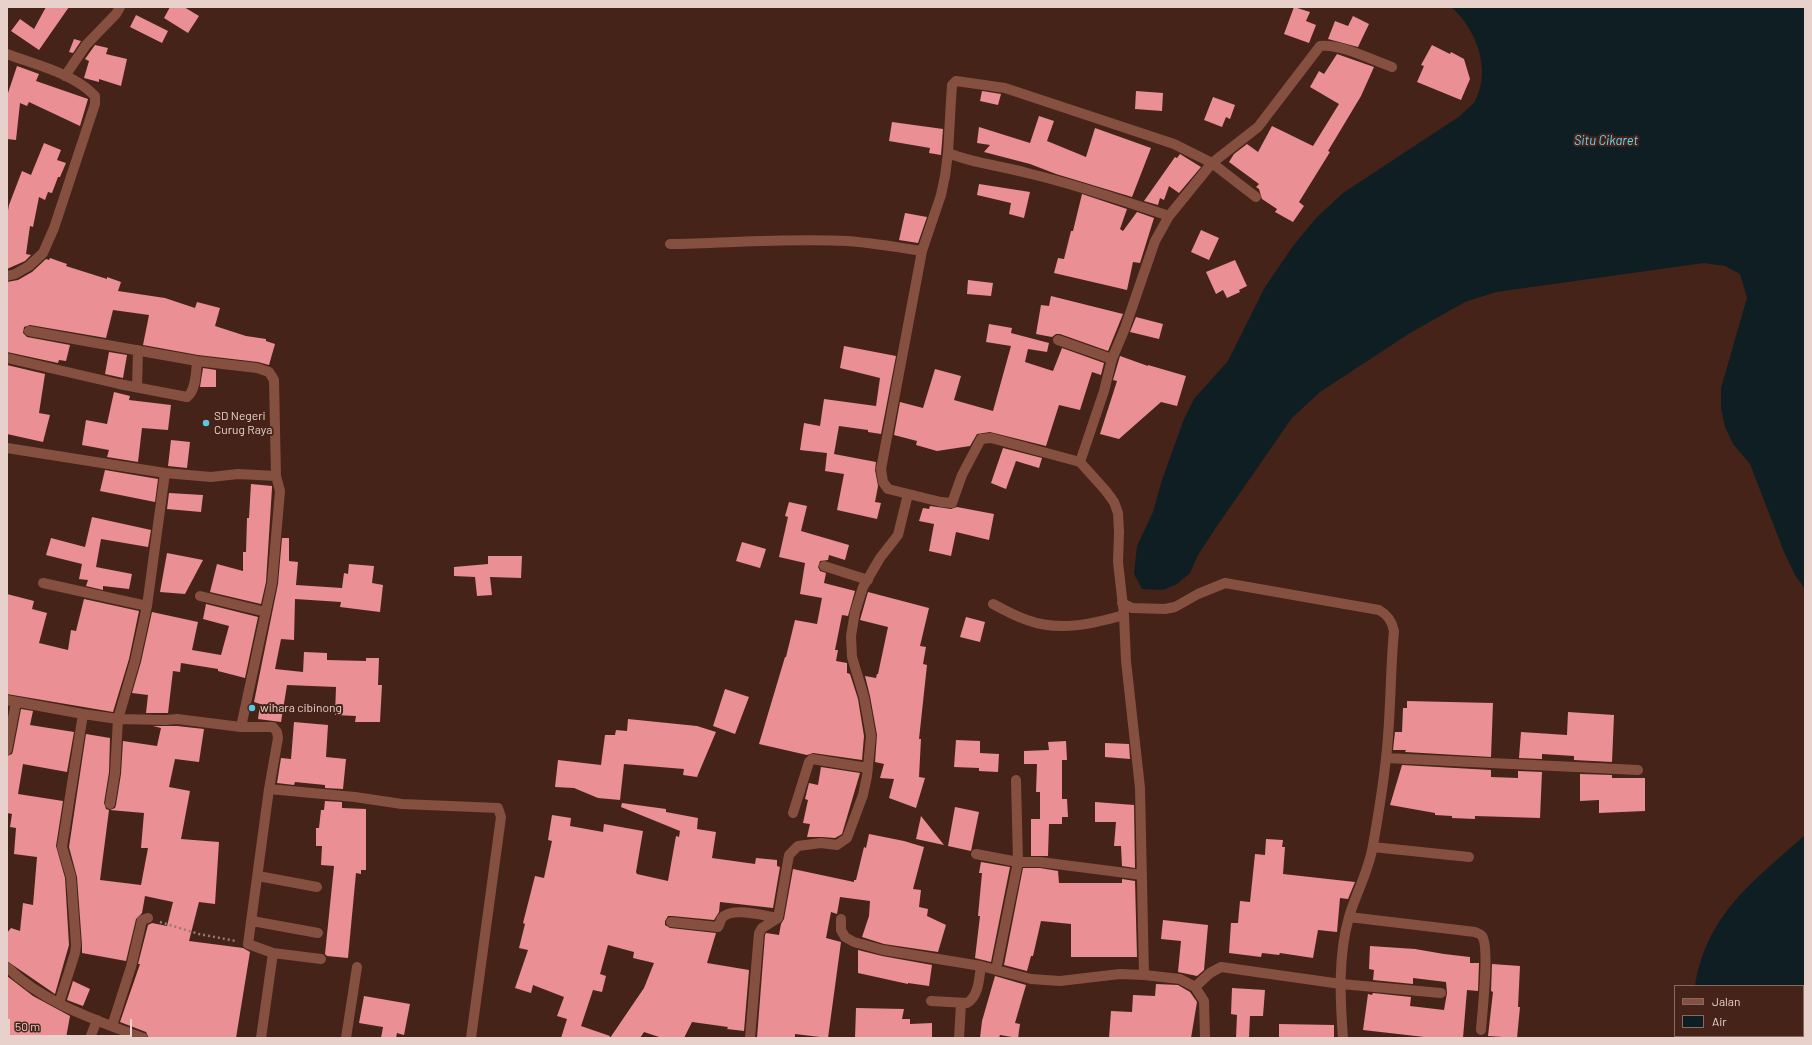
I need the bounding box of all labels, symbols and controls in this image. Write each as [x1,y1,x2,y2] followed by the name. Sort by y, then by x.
[1574,133,1638,149] water label: Situ Cikaret
[214,409,272,437] place label: SD Negeri Curug Raya
[201,418,211,428] marker: SD Negeri Curug Raya
[260,701,342,715] place label: wihara cibinong
[247,703,257,713] marker: wihara cibinong
[1674,985,1804,1037] legend
[1712,994,1740,1008] text: Jalan
[10,1011,134,1037] scale bar
[1712,1014,1727,1028] text: Air
[15,1019,40,1033] text: 50 m

